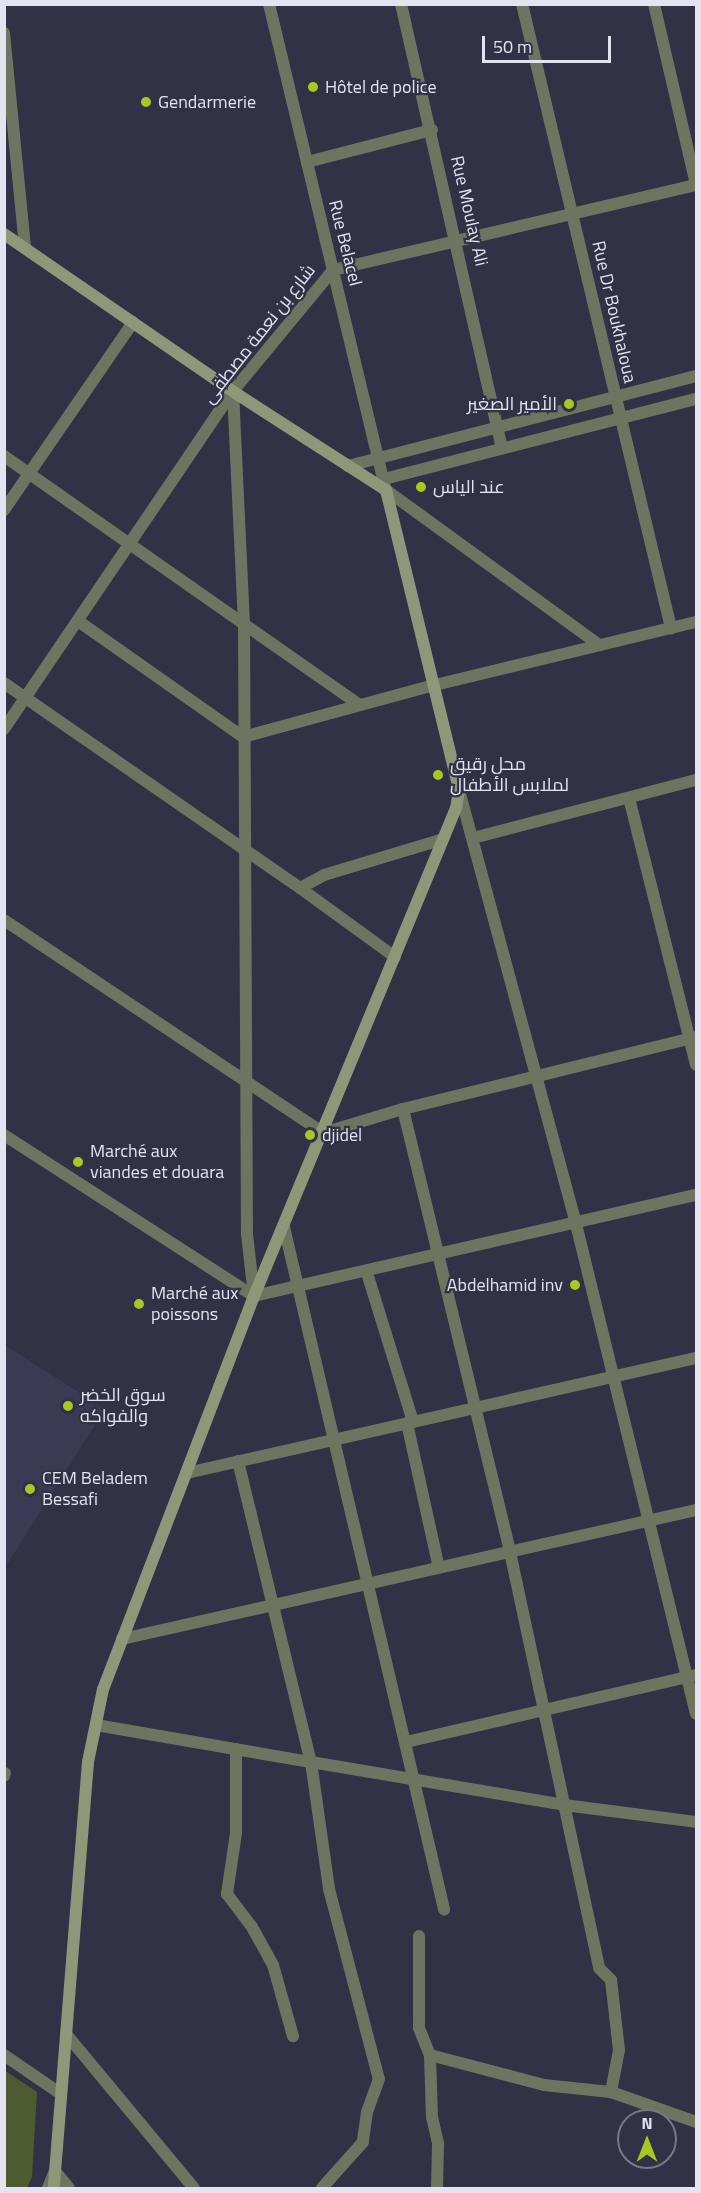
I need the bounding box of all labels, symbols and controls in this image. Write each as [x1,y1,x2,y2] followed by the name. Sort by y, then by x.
[485,24,614,62] scale bar
[493,33,532,60] text: 50 m
[325,76,437,98] place label: Hôtel de police
[306,80,320,94] marker: Hôtel de police
[158,91,256,113] place label: Gendarmerie
[139,95,153,109] marker: Gendarmerie
[446,154,492,268] street label: Rue Moulay Ali
[324,198,366,288] street label: Rue Belacel
[587,239,641,385] street label: Rue Dr Boukhaloua
[198,260,320,408] street label: شارع بن نعمة مصطفى
[467,393,557,415] place label: الأمير الصغير
[562,397,576,411] marker: الأمير الصغير
[433,476,505,498] place label: عند الياس
[414,480,428,494] marker: عند الياس
[450,754,569,796] place label: محل رقيق لملابس الأطفال
[431,768,445,782] marker: محل رقيق لملابس الأطفال
[322,1124,362,1146] place label: djidel
[303,1128,317,1142] marker: djidel
[90,1141,224,1184] place label: Marché aux viandes et douara
[71,1155,85,1169] marker: Marché aux viandes et douara
[447,1274,563,1296] place label: Abdelhamid inv
[568,1278,582,1292] marker: Abdelhamid inv
[151,1283,238,1326] place label: Marché aux poissons
[132,1297,146,1311] marker: Marché aux poissons
[80,1385,166,1428] place label: سوق الخضر والفواكه
[61,1399,75,1413] marker: سوق الخضر والفواكه
[42,1468,148,1510] place label: CEM Beladem Bessafi
[23,1482,37,1496] marker: CEM Beladem Bessafi
[617,2109,677,2169] north arrow
[641,2111,653,2135] text: N

